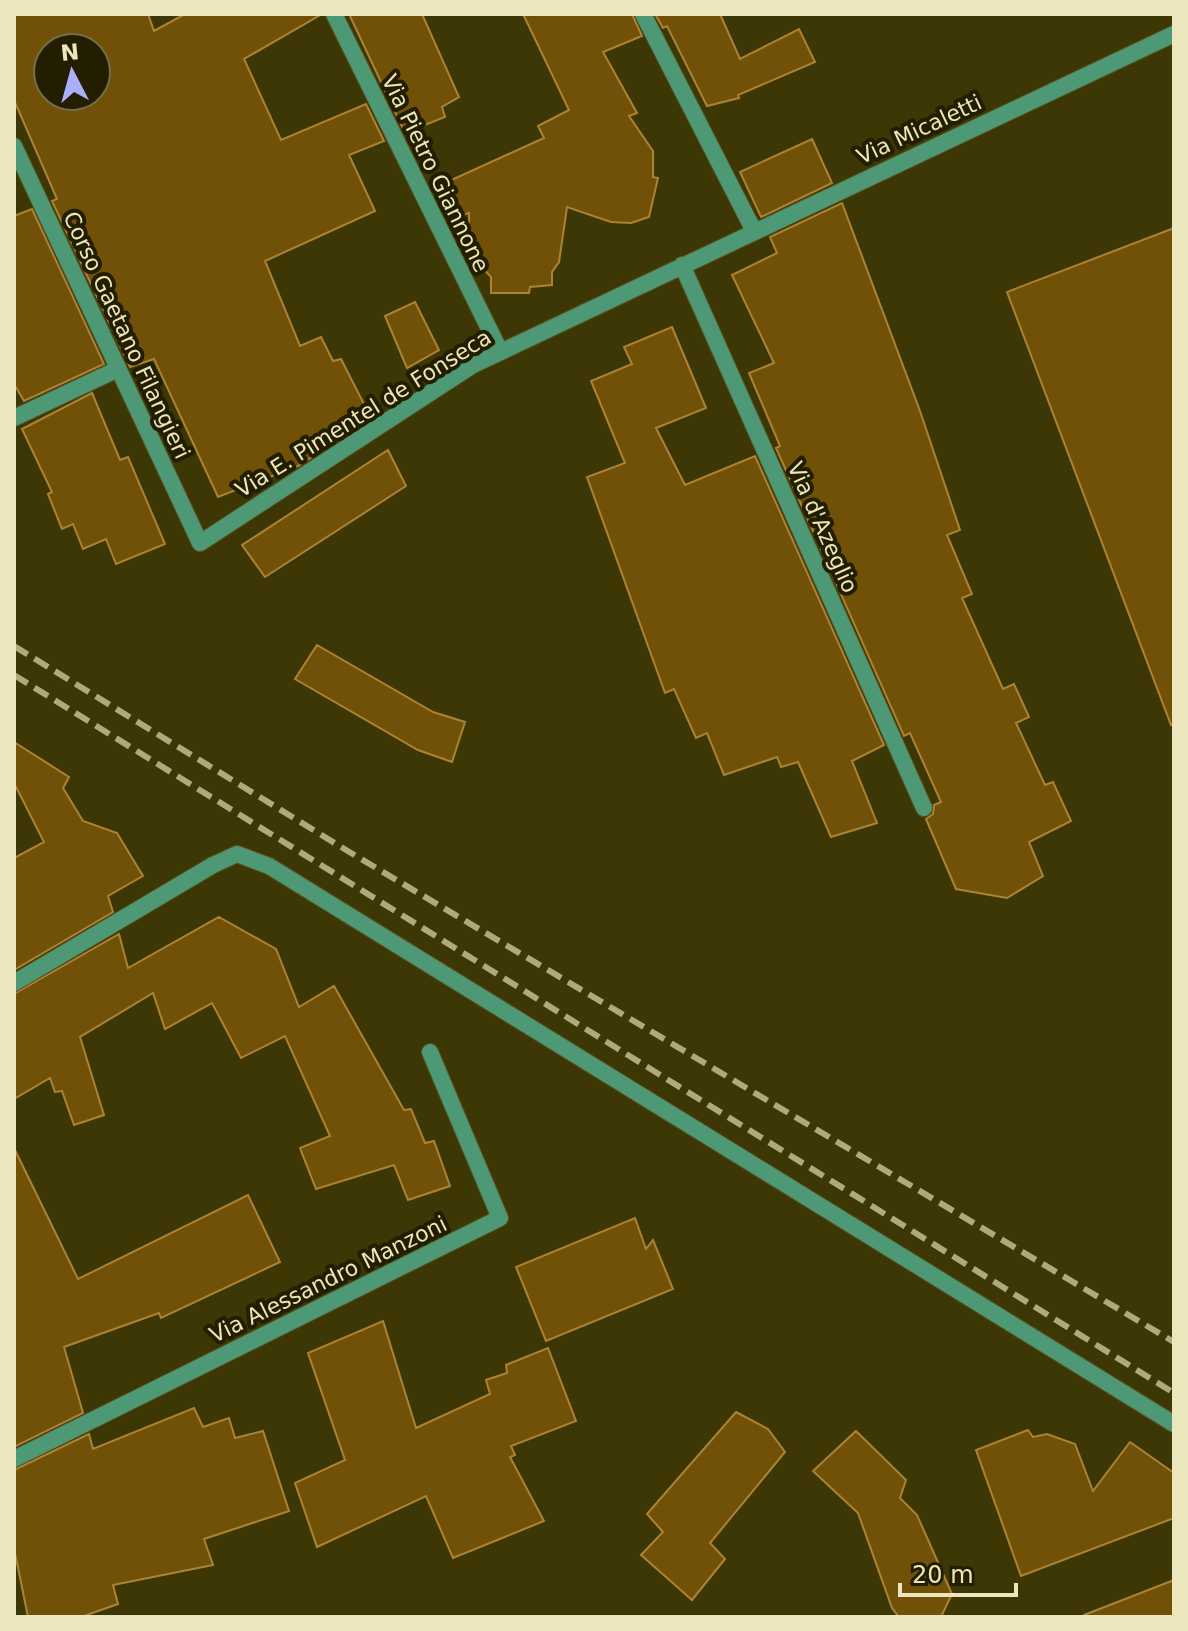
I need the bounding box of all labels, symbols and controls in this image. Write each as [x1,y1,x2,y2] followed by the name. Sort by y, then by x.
[32,32,112,112] north arrow
[59,39,80,66] text: N
[377,70,494,276] street label: Via Pietro Giannone
[853,90,986,169] street label: Via Micaletti
[58,208,195,463] street label: Corso Gaetano Filangieri
[231,324,496,503] street label: Via E. Pimentel de Fonseca
[782,458,863,597] street label: Via d'Azeglio
[206,1211,451,1348] street label: Via Alessandro Manzoni
[900,1547,1016,1597] scale bar
[912,1561,974,1589] text: 20 m

